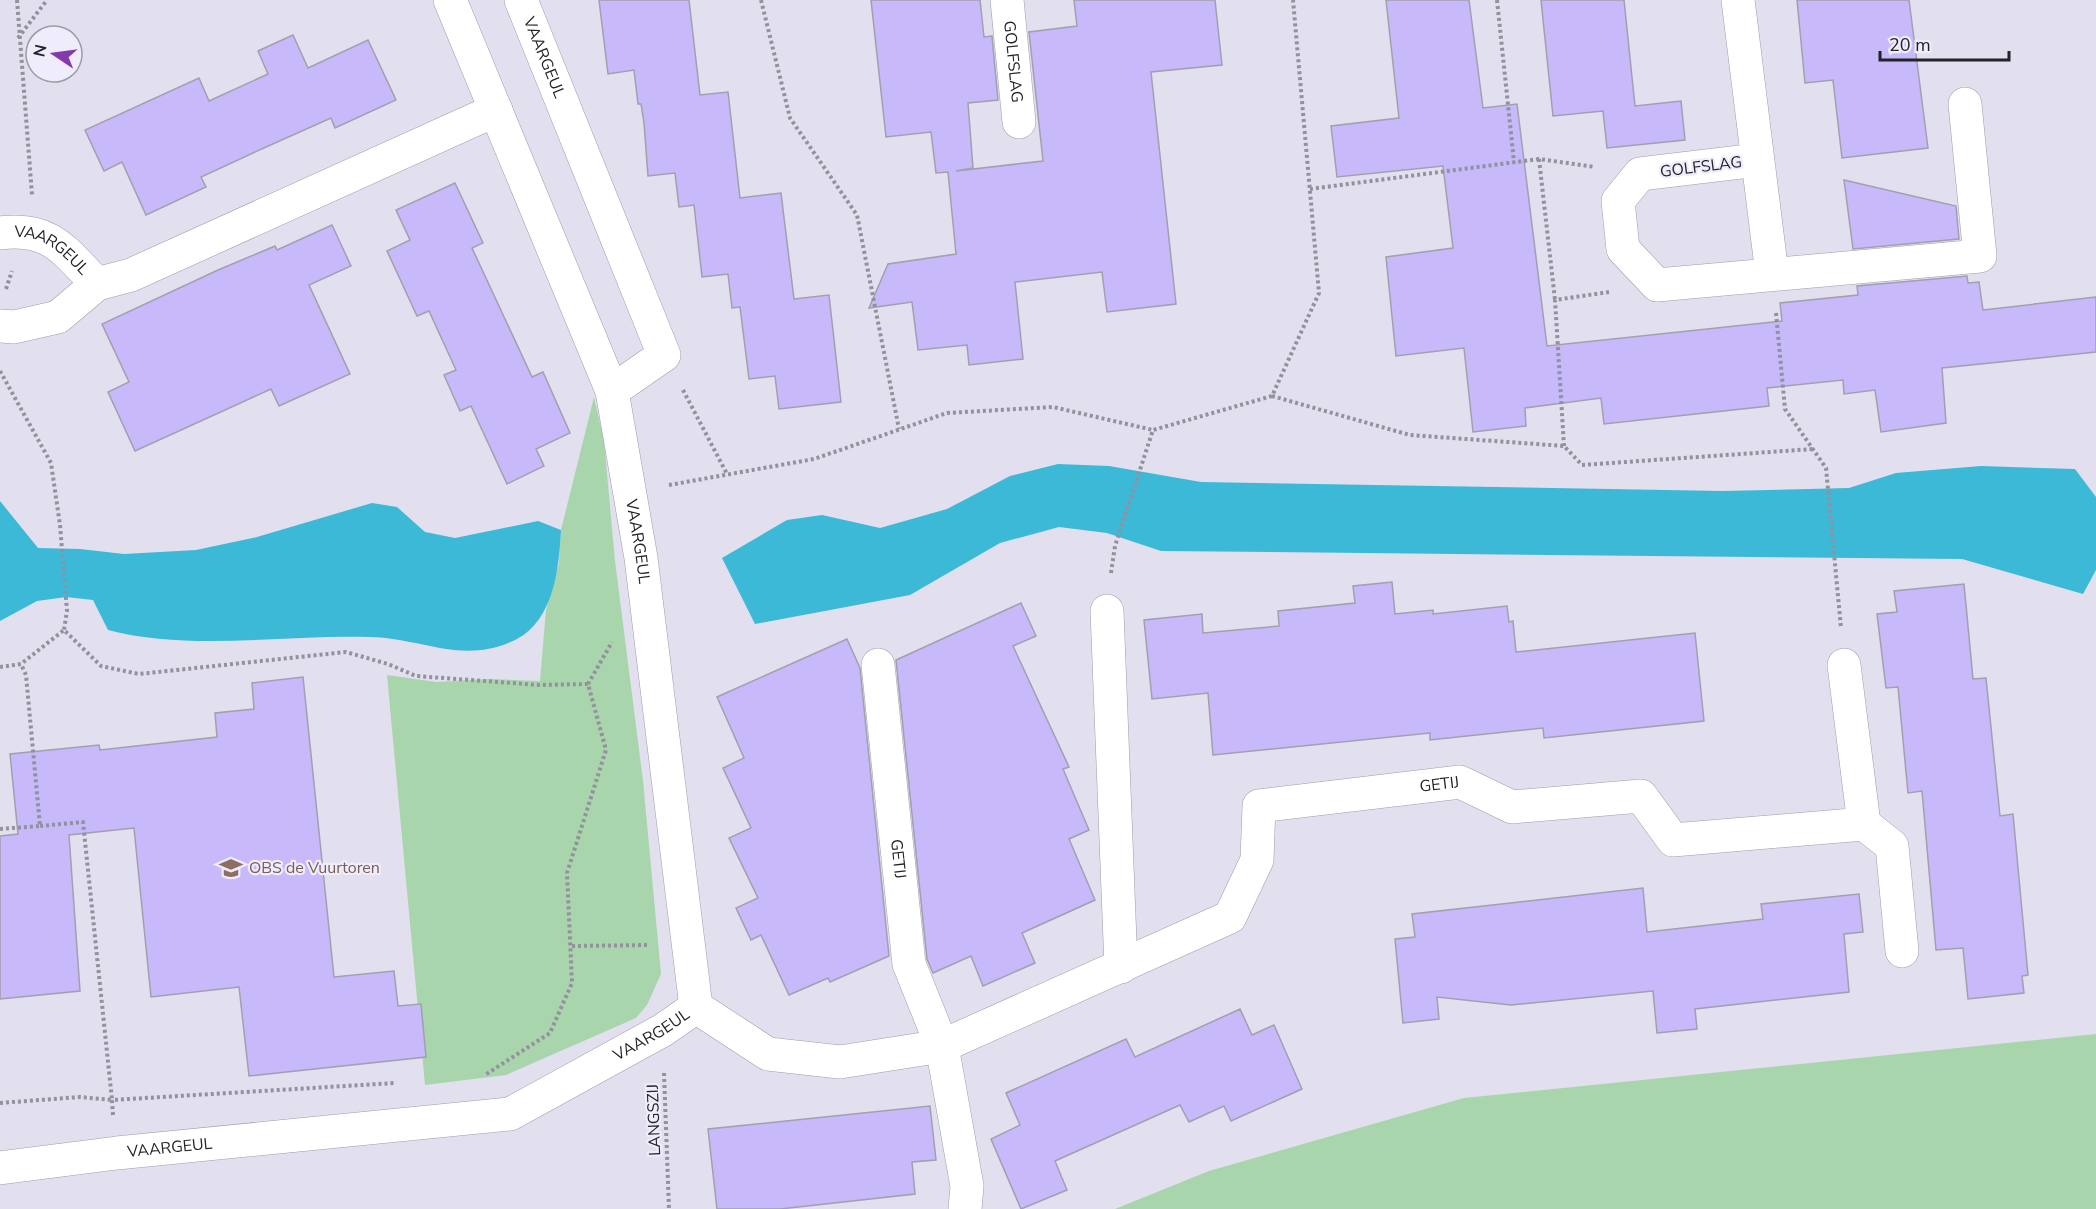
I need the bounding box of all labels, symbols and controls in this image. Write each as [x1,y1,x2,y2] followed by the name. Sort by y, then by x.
[518,13,570,102] street label: VAARGEUL
[998,20,1028,104] street label: GOLFSLAG
[24,24,84,84] north arrow
[1880,24,2009,62] scale bar
[1889,33,1931,57] text: 20 m
[28,43,52,59] text: N
[1659,151,1743,183] street label: GOLFSLAG
[13,221,94,280] street label: VAARGEUL
[620,497,655,585] street label: VAARGEUL
[1418,771,1460,798] street label: GETIJ
[885,838,911,880] street label: GETIJ
[218,855,244,881] school or university icon: OBS de Vuurtoren
[249,857,380,879] place label: OBS de Vuurtoren
[608,1003,694,1067] street label: VAARGEUL
[642,1084,666,1156] street label: LANGSZIJ
[125,1133,214,1163] street label: VAARGEUL

